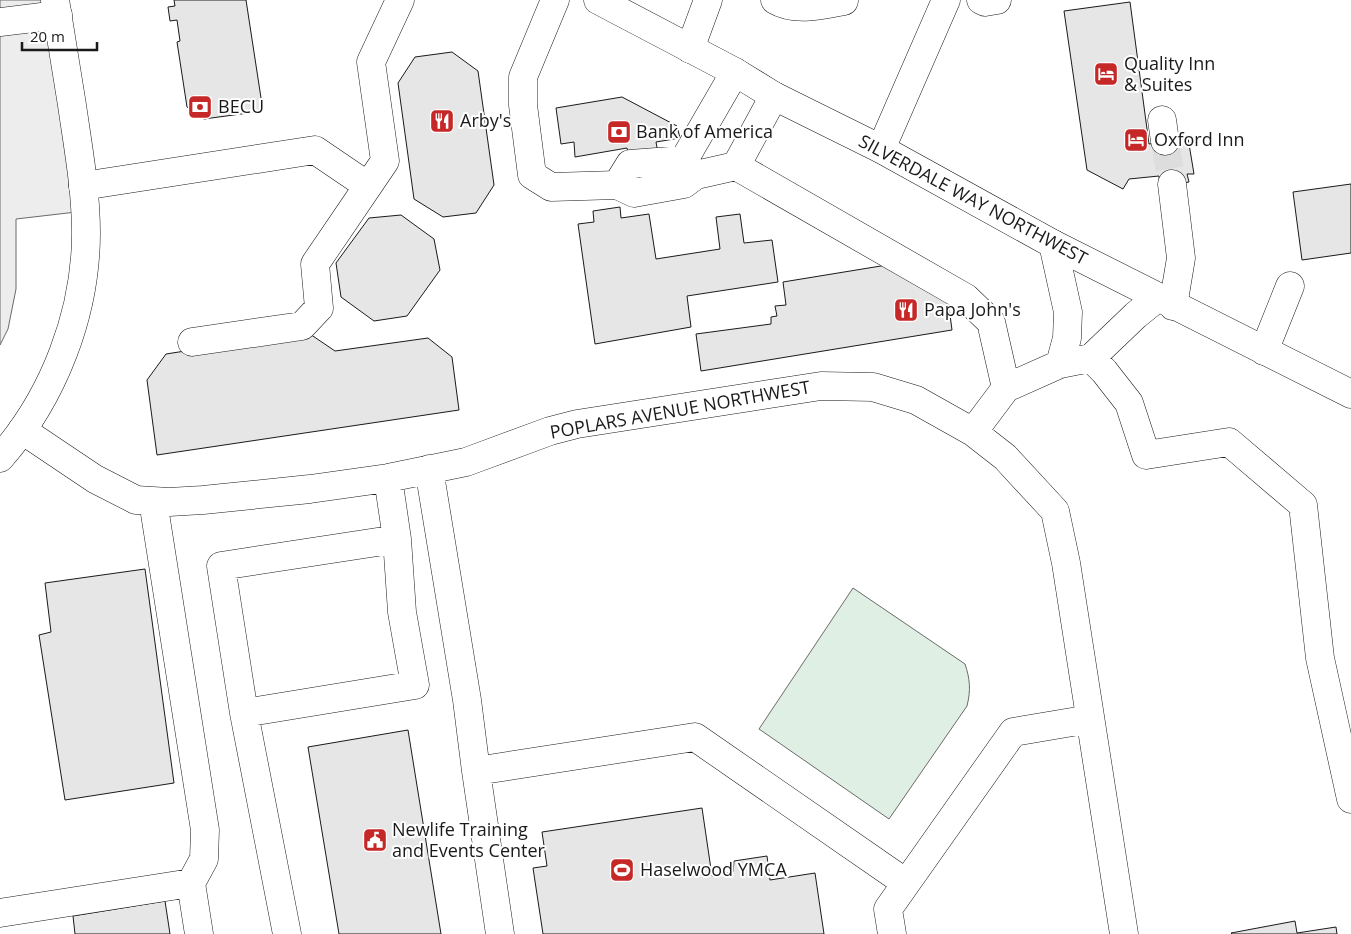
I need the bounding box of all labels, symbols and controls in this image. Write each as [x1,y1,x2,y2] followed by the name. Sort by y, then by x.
[22,20,98,52] scale bar
[30,26,65,46] text: 20 m
[1124,51,1215,96] place label: Quality Inn & Suites
[1093,61,1119,87] hotel icon: Quality Inn & Suites
[187,94,213,120] bank icon: BECU
[218,94,264,118] place label: BECU
[429,108,455,134] restaurant icon: Arby's
[460,108,511,132] place label: Arby's
[606,119,632,145] bank icon: Bank of America
[636,119,773,143] place label: Bank of America
[1123,127,1149,153] hotel icon: Oxford Inn
[1154,127,1244,151] place label: Oxford Inn
[855,129,1092,270] street label: SILVERDALE WAY NORTHWEST
[893,297,919,323] restaurant icon: Papa John's
[924,297,1021,321] place label: Papa John's
[548,374,812,444] street label: POPLARS AVENUE NORTHWEST
[392,817,546,862] place label: Newlife Training and Events Center
[362,827,388,853] public building icon: Newlife Training and Events Center
[609,857,635,883] sports icon: Haselwood YMCA
[640,857,787,881] place label: Haselwood YMCA

